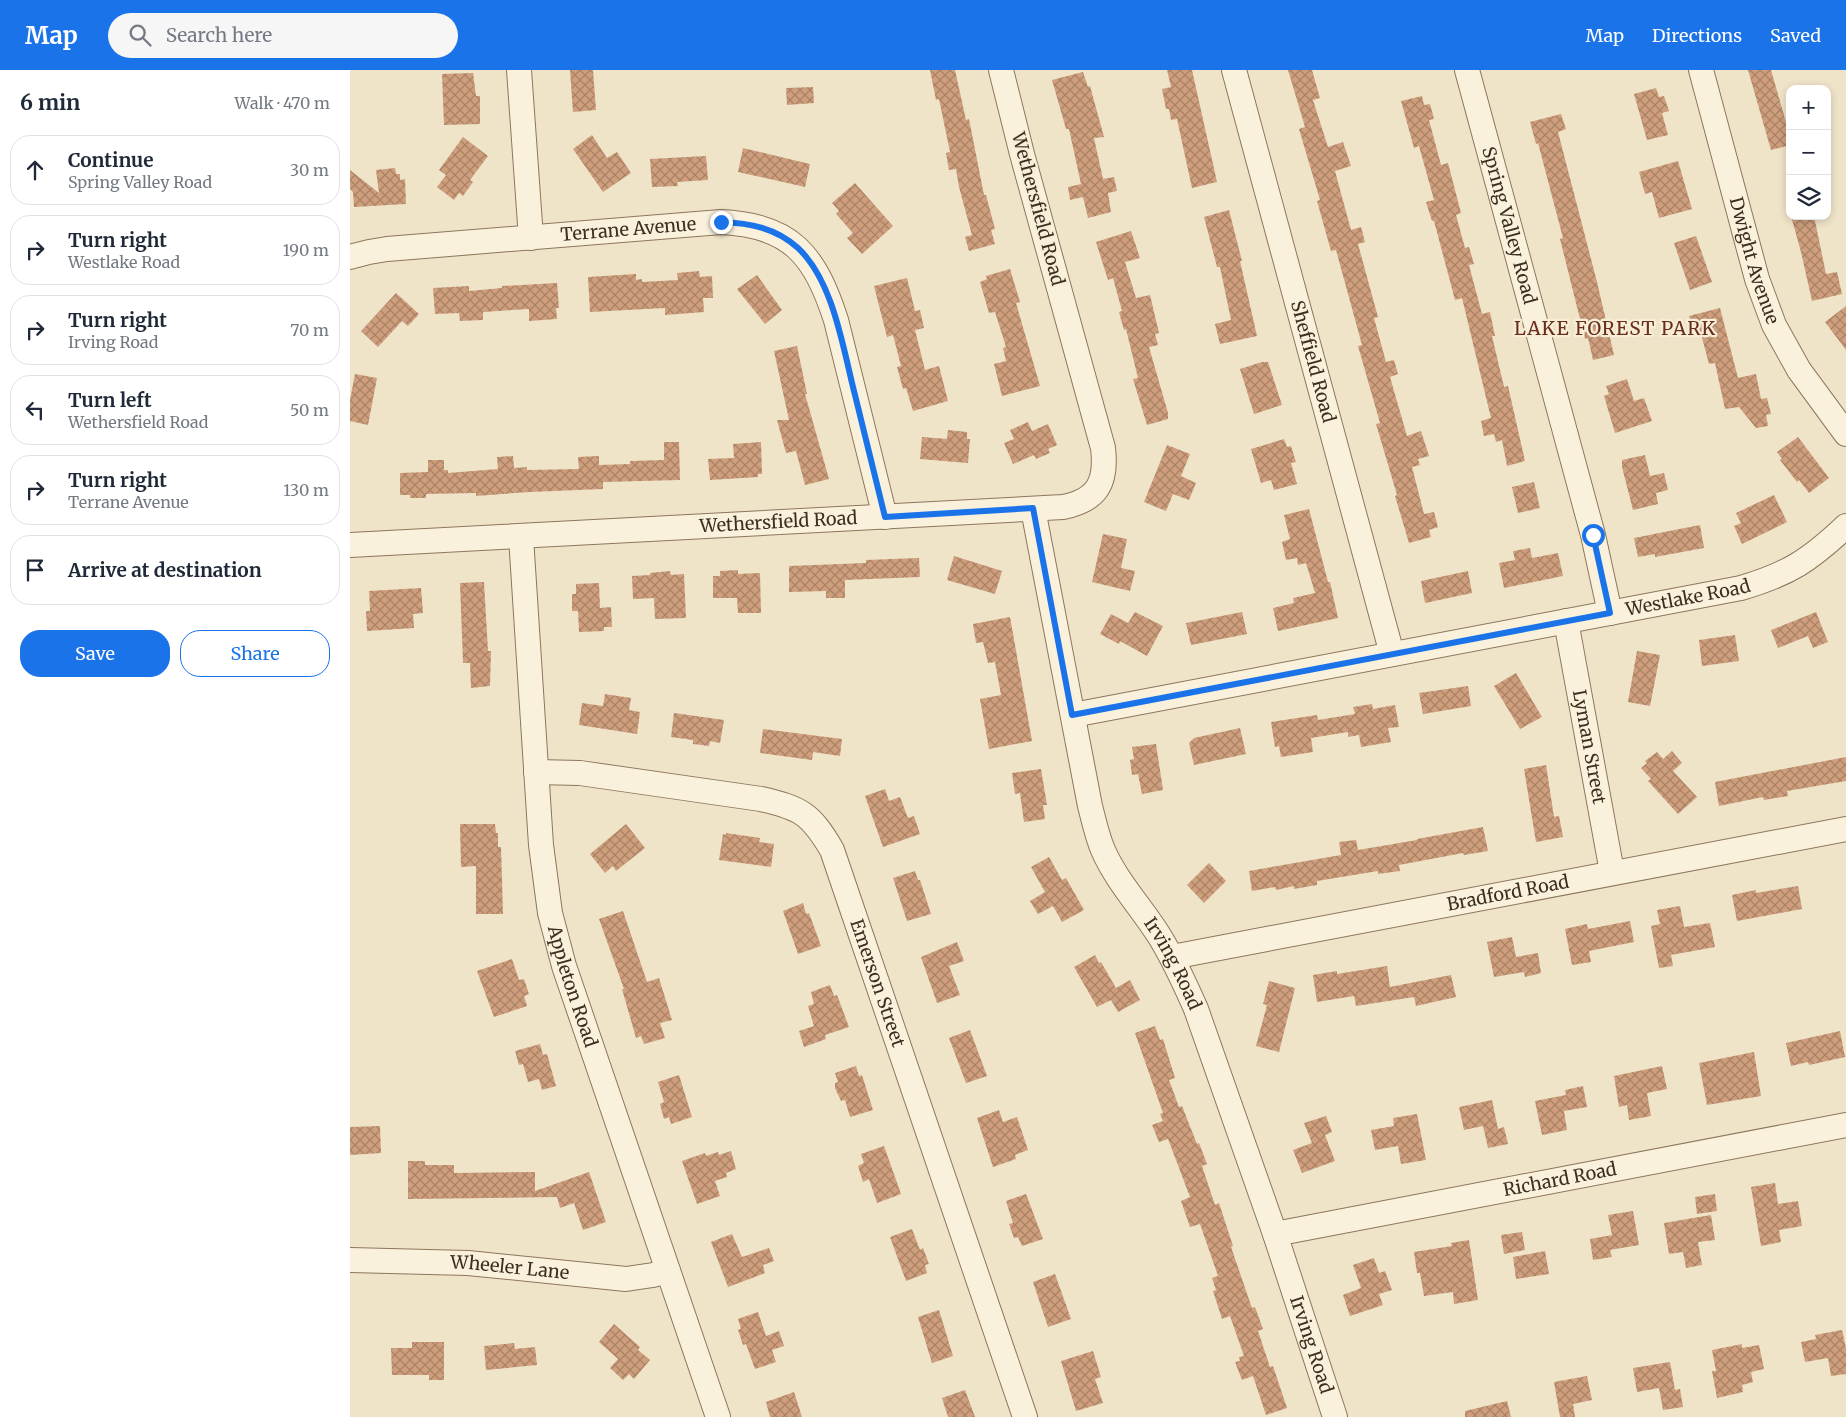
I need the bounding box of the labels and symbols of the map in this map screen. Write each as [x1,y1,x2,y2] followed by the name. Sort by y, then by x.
[1007,129,1070,288] street label: Wethersfield Road
[1477,144,1542,307] street label: Spring Valley Road
[1725,194,1785,327] street label: Dwight Avenue
[710,211,733,234] route end
[560,212,697,246] street label: Terrane Avenue
[1286,298,1341,425] street label: Sheffield Road
[1514,316,1716,340] district label: LAKE FOREST PARK
[698,506,858,537] street label: Wethersfield Road
[1582,524,1605,547] route start
[1623,574,1753,621] street label: Westlake Road
[1568,688,1611,806] street label: Lyman Street
[1445,870,1571,916] street label: Bradford Road
[1139,912,1207,1013] street label: Irving Road
[845,916,910,1050] street label: Emerson Street
[543,922,603,1050] street label: Appleton Road
[1501,1157,1619,1201] street label: Richard Road
[449,1251,570,1284] street label: Wheeler Lane
[1285,1293,1339,1397] street label: Irving Road

